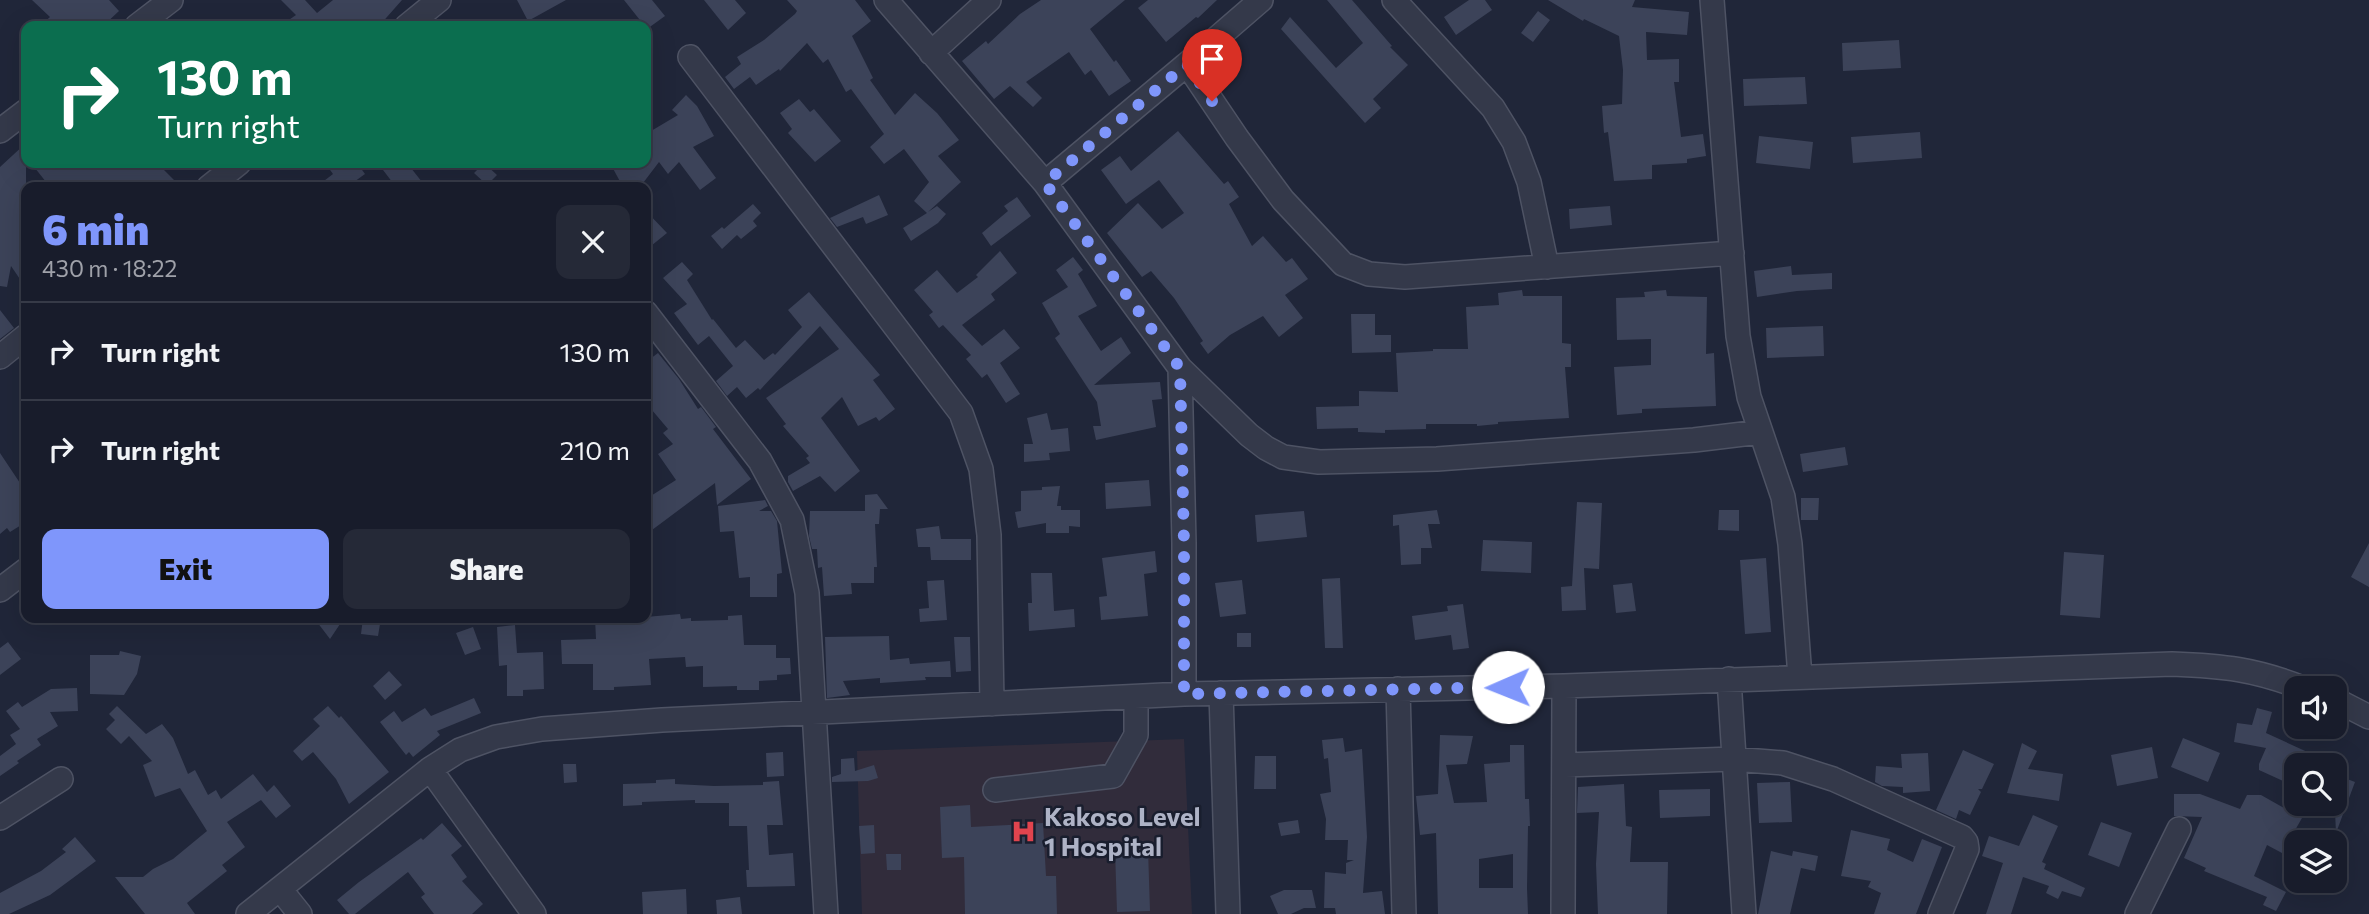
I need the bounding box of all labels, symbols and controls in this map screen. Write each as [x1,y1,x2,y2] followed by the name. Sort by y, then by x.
[1182,29,1242,101] pin
[1193,40,1231,78] icon: arrive
[157,45,292,105] text: 130 m
[42,49,133,140] icon: right
[157,105,300,145] text: Turn right
[42,202,149,254] text: 6 min
[556,205,630,279] button: close
[42,254,177,282] text: 430 m · 18:22
[42,332,80,370] icon: right
[101,336,220,367] text: Turn right
[559,336,630,367] text: 130 m
[42,430,80,468] icon: right
[101,434,220,465] text: Turn right
[560,434,630,465] text: 210 m
[42,529,329,609] button: Exit
[343,529,630,609] button: Share
[1471,650,1545,724] position arrow
[2284,676,2347,893] map controls
[2284,676,2347,739] button: sound
[2284,753,2347,816] button: search
[1044,800,1201,861] place label: Kakoso Level 1 Hospital
[1010,818,1038,846] hospital icon: Kakoso Level 1 Hospital
[2284,830,2347,893] button: layers

